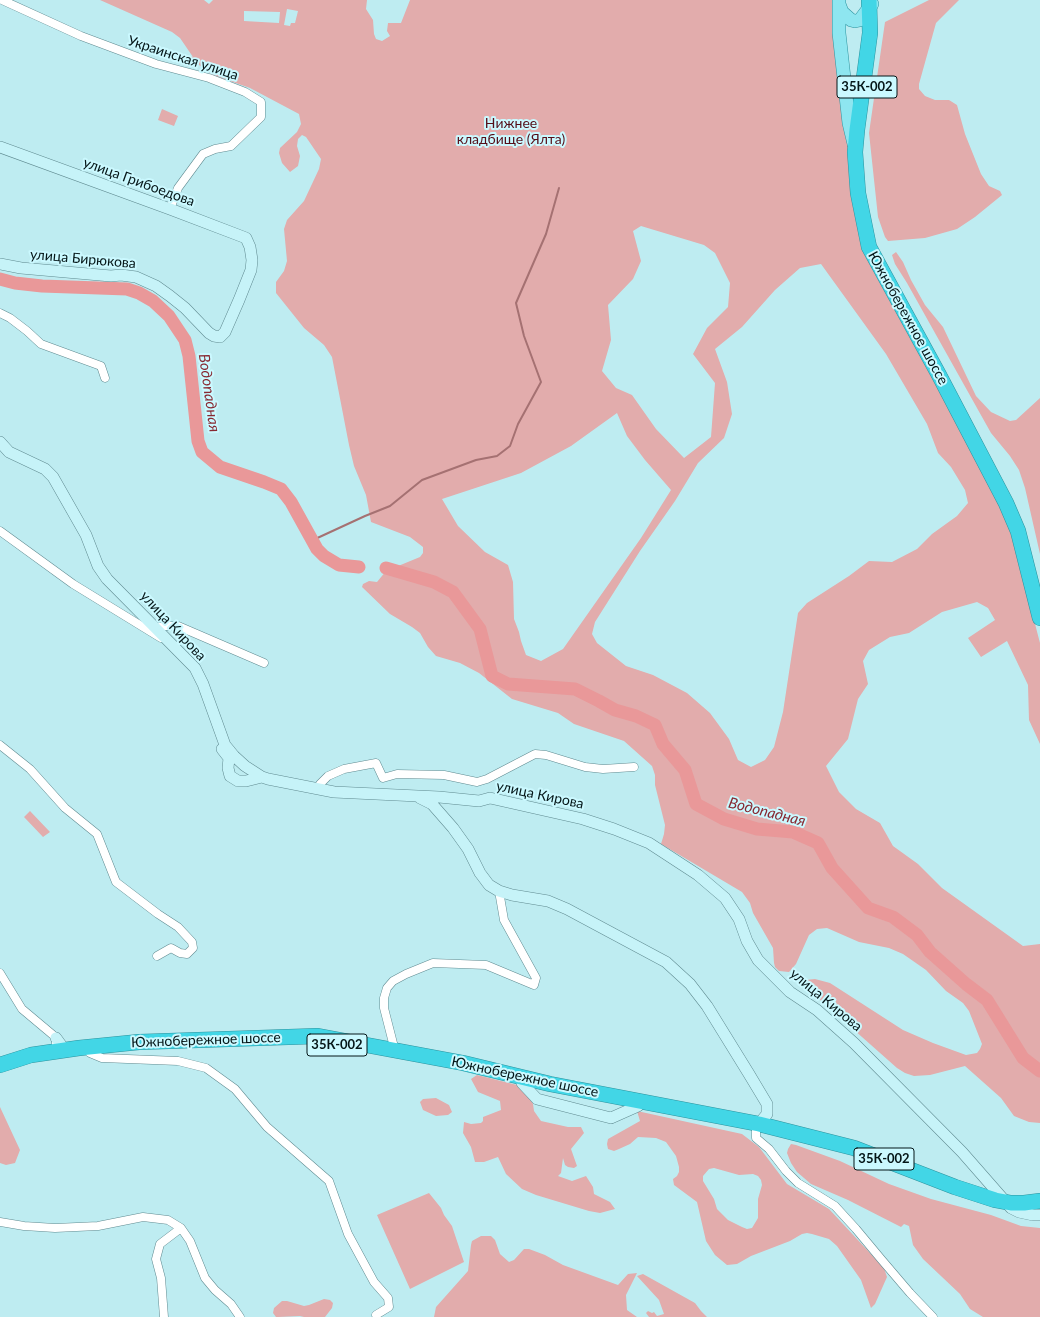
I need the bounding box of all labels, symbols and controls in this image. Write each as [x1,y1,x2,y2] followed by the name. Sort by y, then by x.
[126,32,240,84] street label: Украинская улица
[837,76,897,98] road number: 35К-002
[457,115,565,148] park label: Нижнее кладбище (Ялта)
[81,154,197,210] street label: улица Грибоедова
[29,246,137,272] street label: улица Бирюкова
[864,248,952,388] street label: Южнобережное шоссе
[195,353,223,433] water label: Водопадная
[137,588,209,664] street label: улица Кирова
[495,778,585,812] street label: улица Кирова
[727,794,807,830] water label: Водопадная
[787,965,865,1035] street label: улица Кирова
[131,1029,281,1051] street label: Южнобережное шоссе
[307,1034,367,1056] road number: 35К-002
[450,1053,600,1101] street label: Южнобережное шоссе
[854,1148,914,1170] road number: 35К-002

